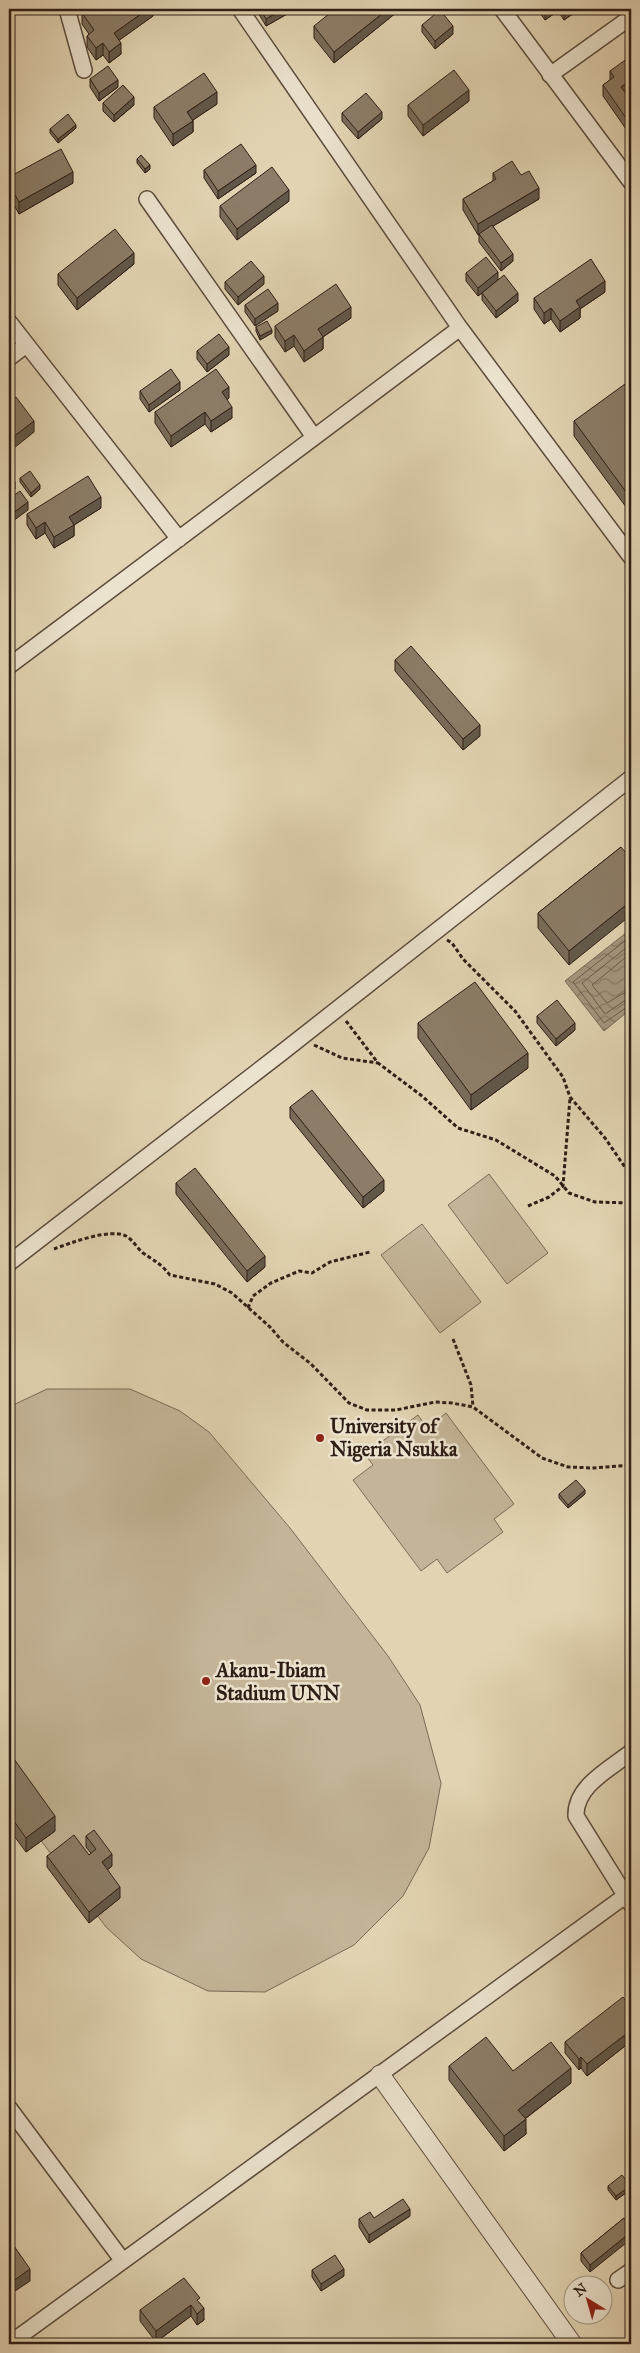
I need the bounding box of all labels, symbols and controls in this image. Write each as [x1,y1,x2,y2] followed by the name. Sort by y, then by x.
[330,1414,458,1462] place label: University of Nigeria Nsukka
[314,1432,326,1444] marker: University of Nigeria Nsukka
[214,1658,340,1705] place label: Akanu-Ibiam Stadium UNN
[200,1675,212,1687] marker: Akanu-Ibiam Stadium UNN
[562,2276,612,2326] north arrow
[571,2280,590,2300] text: N

